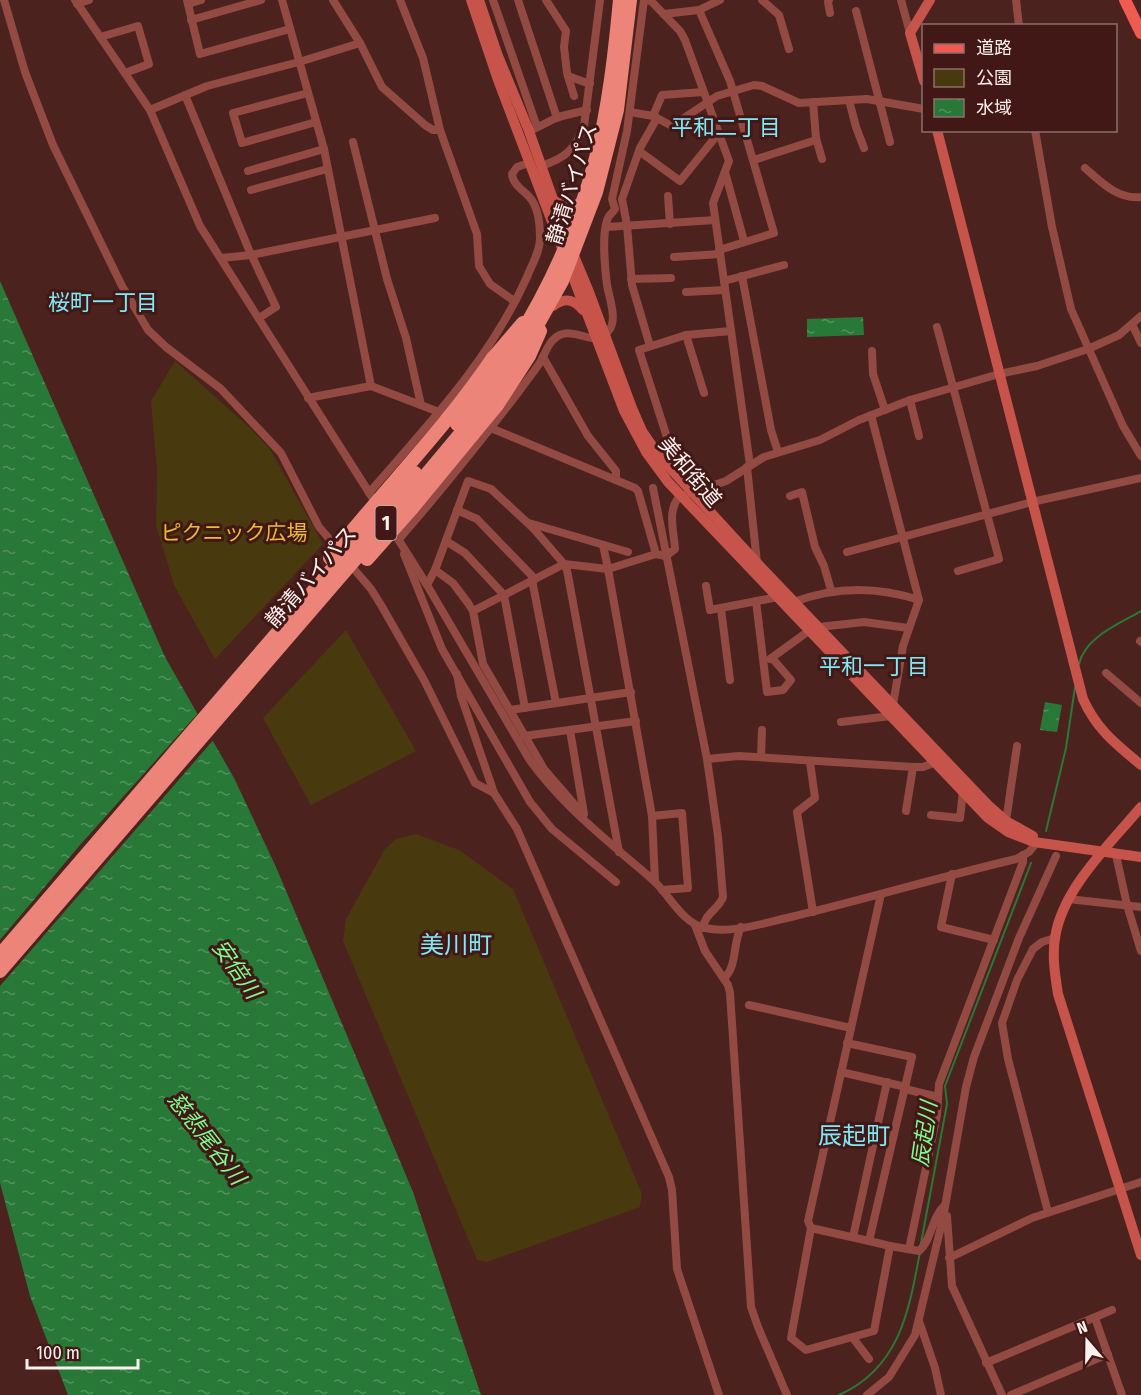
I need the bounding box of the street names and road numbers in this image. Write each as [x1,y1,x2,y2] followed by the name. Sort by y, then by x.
[541,120,603,248] street label: 静清バイパス
[653,431,727,513] street label: 美和街道
[376,506,396,540] road number: 1
[260,521,362,633] street label: 静清バイパス

